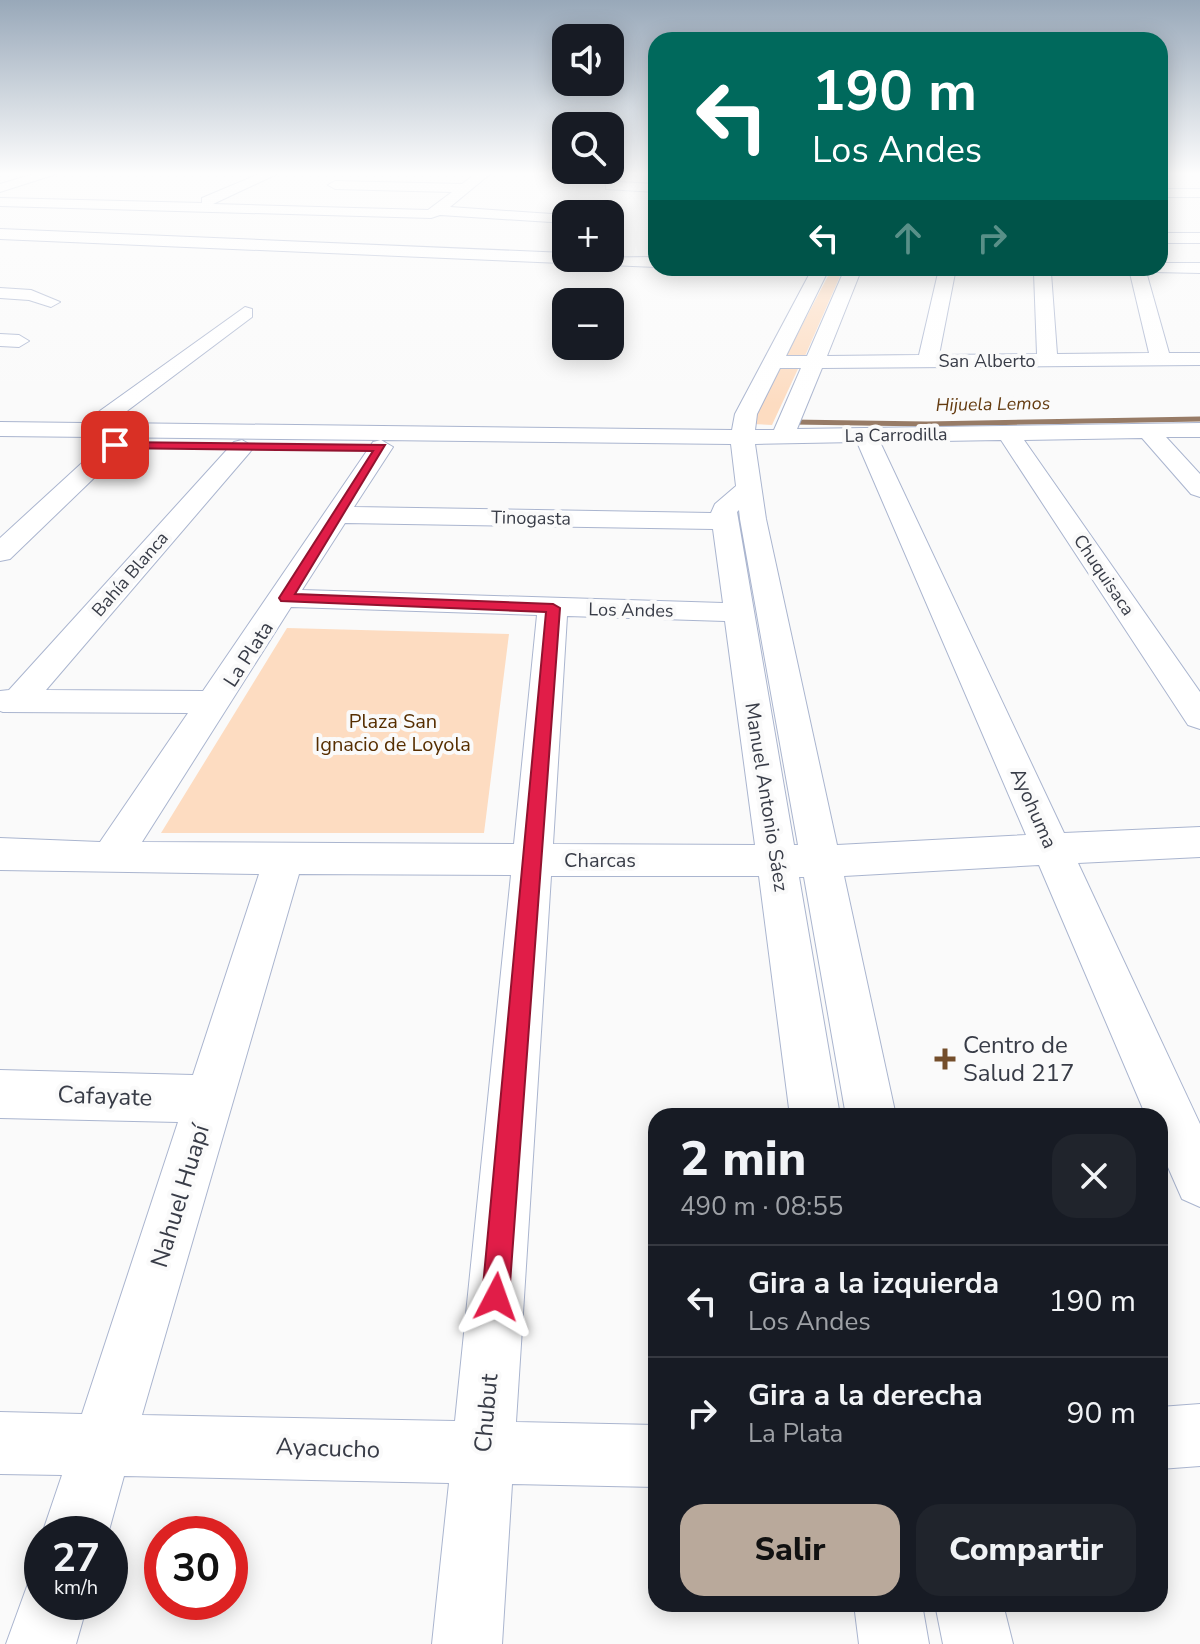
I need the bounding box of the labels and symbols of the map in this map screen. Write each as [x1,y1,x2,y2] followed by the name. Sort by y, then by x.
[938,349,1036,373] street label: San Alberto
[935,391,1051,417] water label: Hijuela Lemos
[81,411,149,479] pin
[844,422,948,448] street label: La Carrodilla
[491,505,571,531] street label: Tinogasta
[86,526,174,622] street label: Bahía Blanca
[1068,530,1140,620] street label: Chuquisaca
[588,597,674,623] street label: Los Andes
[217,616,280,692] street label: La Plata
[738,701,795,893] street label: Manuel Antonio Sáez
[315,708,471,758] park label: Plaza San Ignacio de Loyola
[1004,764,1063,853] street label: Ayohuma
[564,847,636,874] street label: Charcas
[963,1029,1074,1089] place label: Centro de Salud 217
[934,1048,956,1070] marker: Centro de Salud 217
[57,1078,153,1114] street label: Cafayate
[143,1119,217,1271] street label: Nahuel Huapí
[454,1255,538,1339] position arrow
[467,1372,505,1454] street label: Chubut
[275,1430,381,1466] street label: Ayacucho
[144,1516,248,1620] speed limit sign: 30

